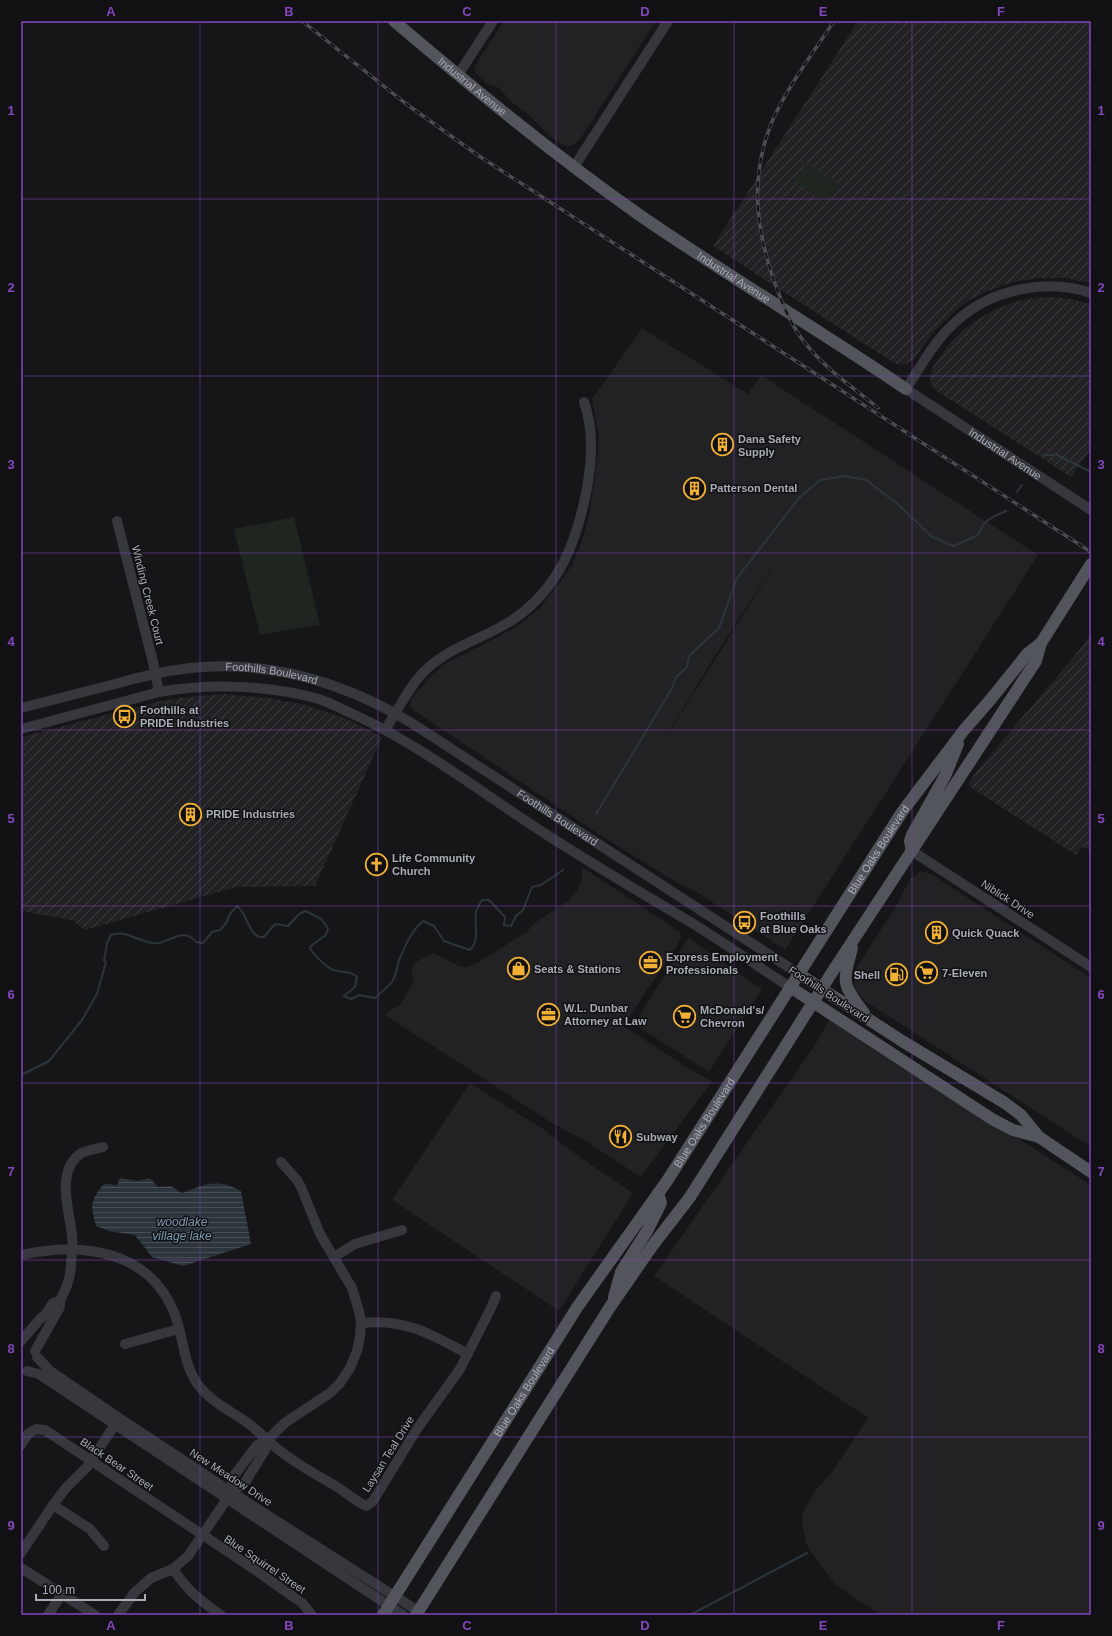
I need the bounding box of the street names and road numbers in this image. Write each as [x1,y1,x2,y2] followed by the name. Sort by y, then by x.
[436,55,509,118] street label: Industrial Avenue
[695,249,772,305] street label: Industrial Avenue
[967,426,1044,482] street label: Industrial Avenue
[130,544,166,646] street label: Winding Creek Court
[225,660,319,687] street label: Foothills Boulevard
[515,787,600,848] street label: Foothills Boulevard
[845,802,911,896] street label: Blue Oaks Boulevard
[979,877,1037,921] street label: Niblick Drive
[786,963,872,1025] street label: Foothills Boulevard
[671,1076,737,1170] street label: Blue Oaks Boulevard
[491,1345,557,1439] street label: Blue Oaks Boulevard
[360,1414,416,1494] street label: Laysan Teal Drive
[78,1435,156,1493] street label: Black Bear Street
[188,1446,274,1508] street label: New Meadow Drive
[222,1532,308,1596] street label: Blue Squirrel Street

